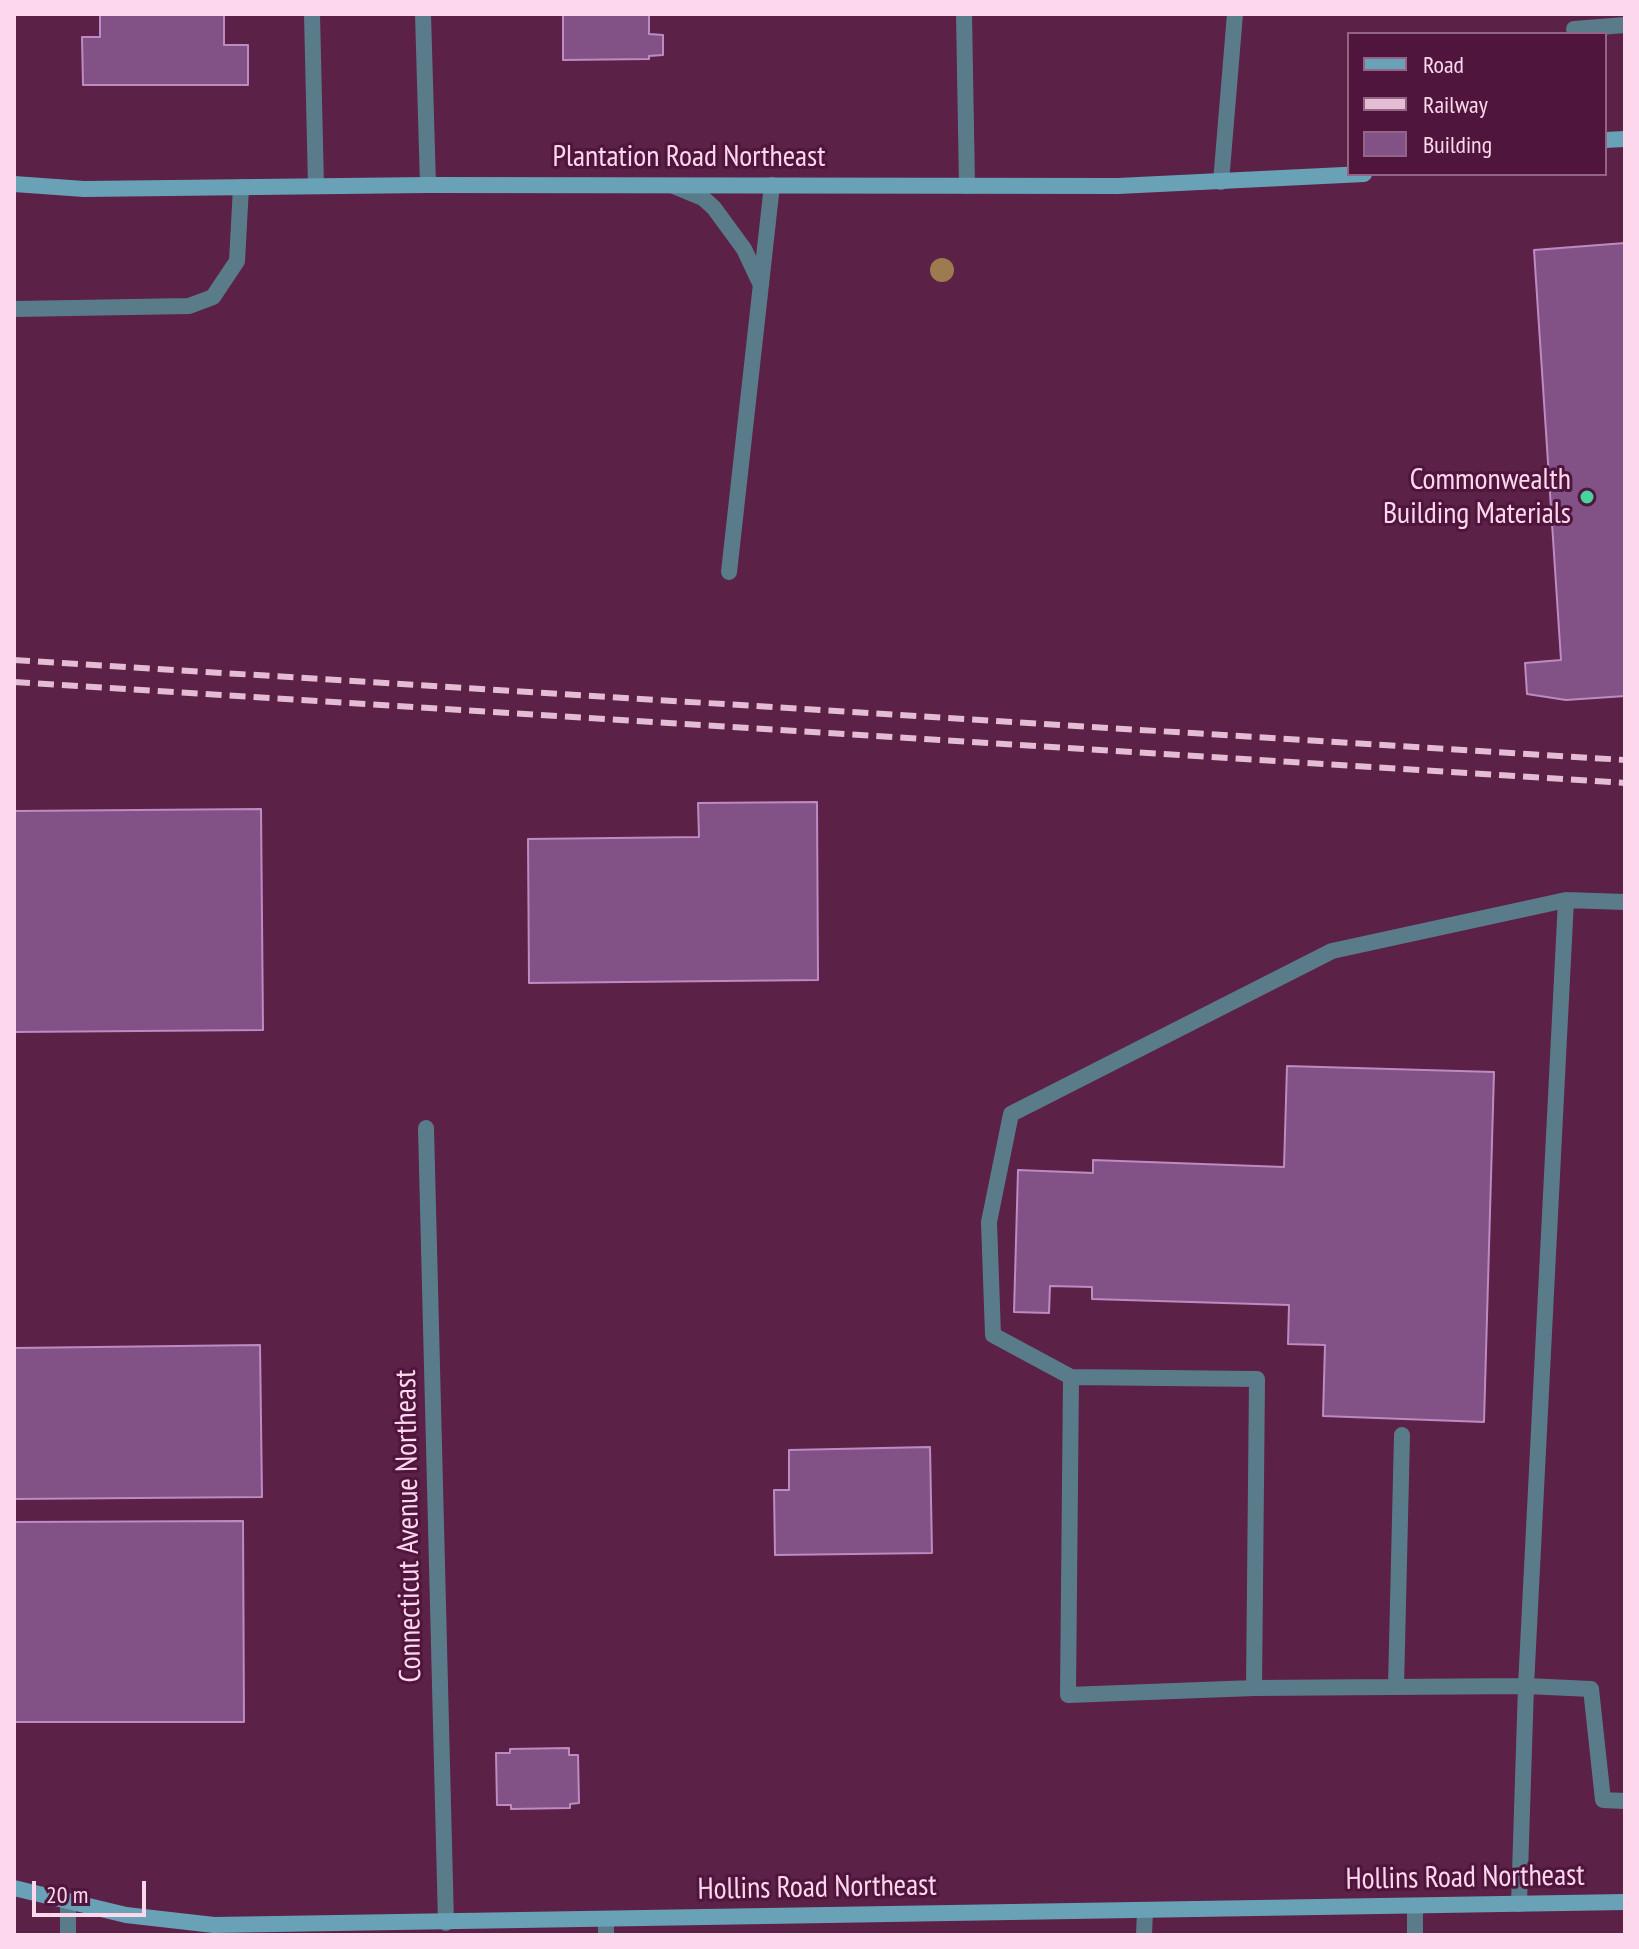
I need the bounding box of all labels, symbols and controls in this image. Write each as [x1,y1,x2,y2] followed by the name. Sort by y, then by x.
[1347,32,1607,176] legend
[1423,49,1464,80] text: Road
[1423,89,1488,120] text: Railway
[1423,129,1492,160] text: Building
[553,139,825,175] street label: Plantation Road Northeast
[1383,462,1571,532] place label: Commonwealth Building Materials
[1578,488,1596,506] marker: Commonwealth Building Materials
[388,1369,430,1683] street label: Connecticut Avenue Northeast
[1345,1858,1585,1898] street label: Hollins Road Northeast
[36,1865,150,1915] scale bar
[697,1868,937,1908] street label: Hollins Road Northeast
[46,1879,88,1910] text: 20 m

